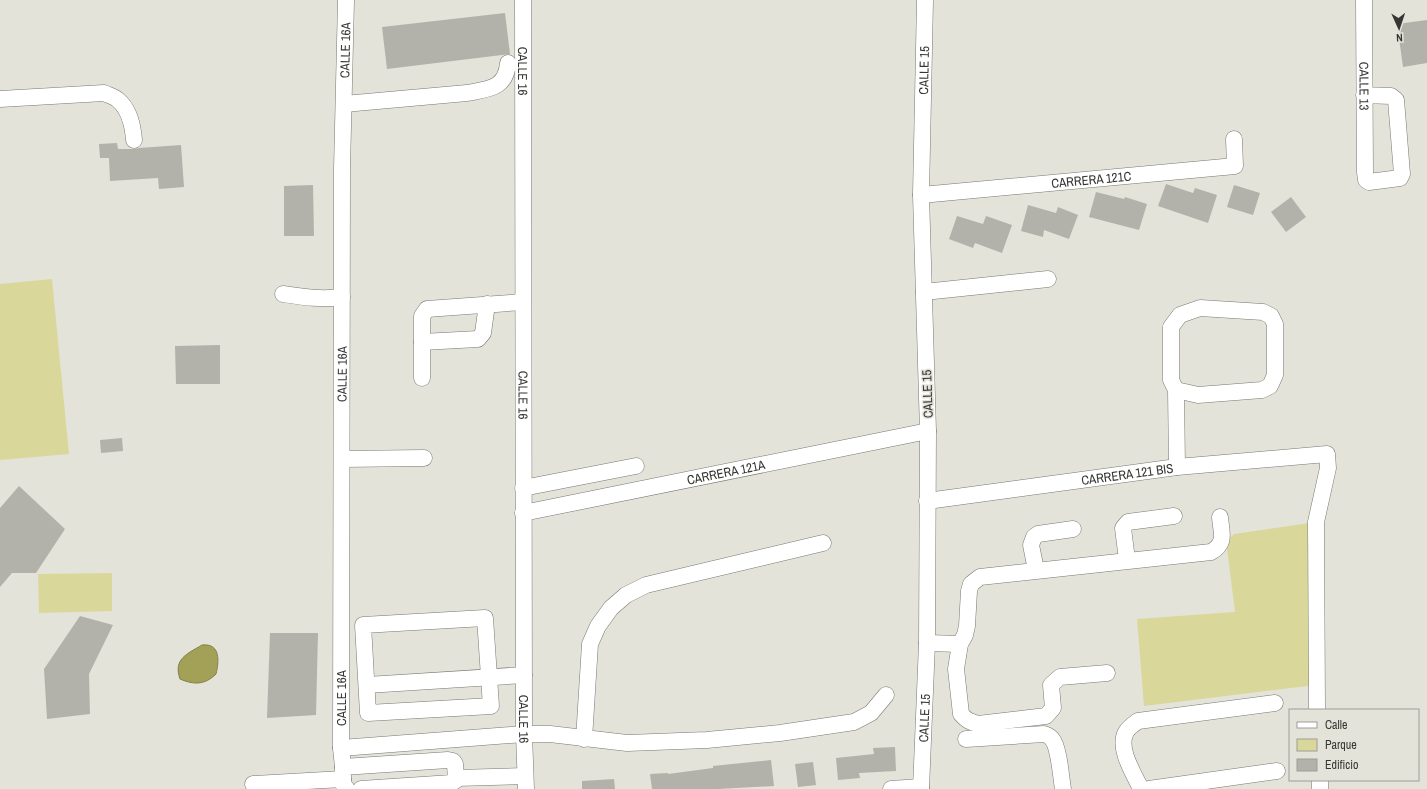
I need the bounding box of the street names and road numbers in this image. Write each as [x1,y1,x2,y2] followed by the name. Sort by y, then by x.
[336,21,354,78] street label: CALLE 16A
[915,46,933,95] street label: CALLE 15
[514,47,531,95] street label: CALLE 16
[1355,62,1373,110] street label: CALLE 13
[1051,168,1132,192] street label: CARRERA 121C
[334,345,351,402] street label: CALLE 16A
[918,369,937,419] street label: CALLE 15
[515,371,532,419] street label: CALLE 16
[685,456,767,489] street label: CARRERA 121A
[1080,460,1174,489] street label: CARRERA 121 BIS
[333,669,350,726] street label: CALLE 16A
[915,693,934,743] street label: CALLE 15
[515,695,532,744] street label: CALLE 16

